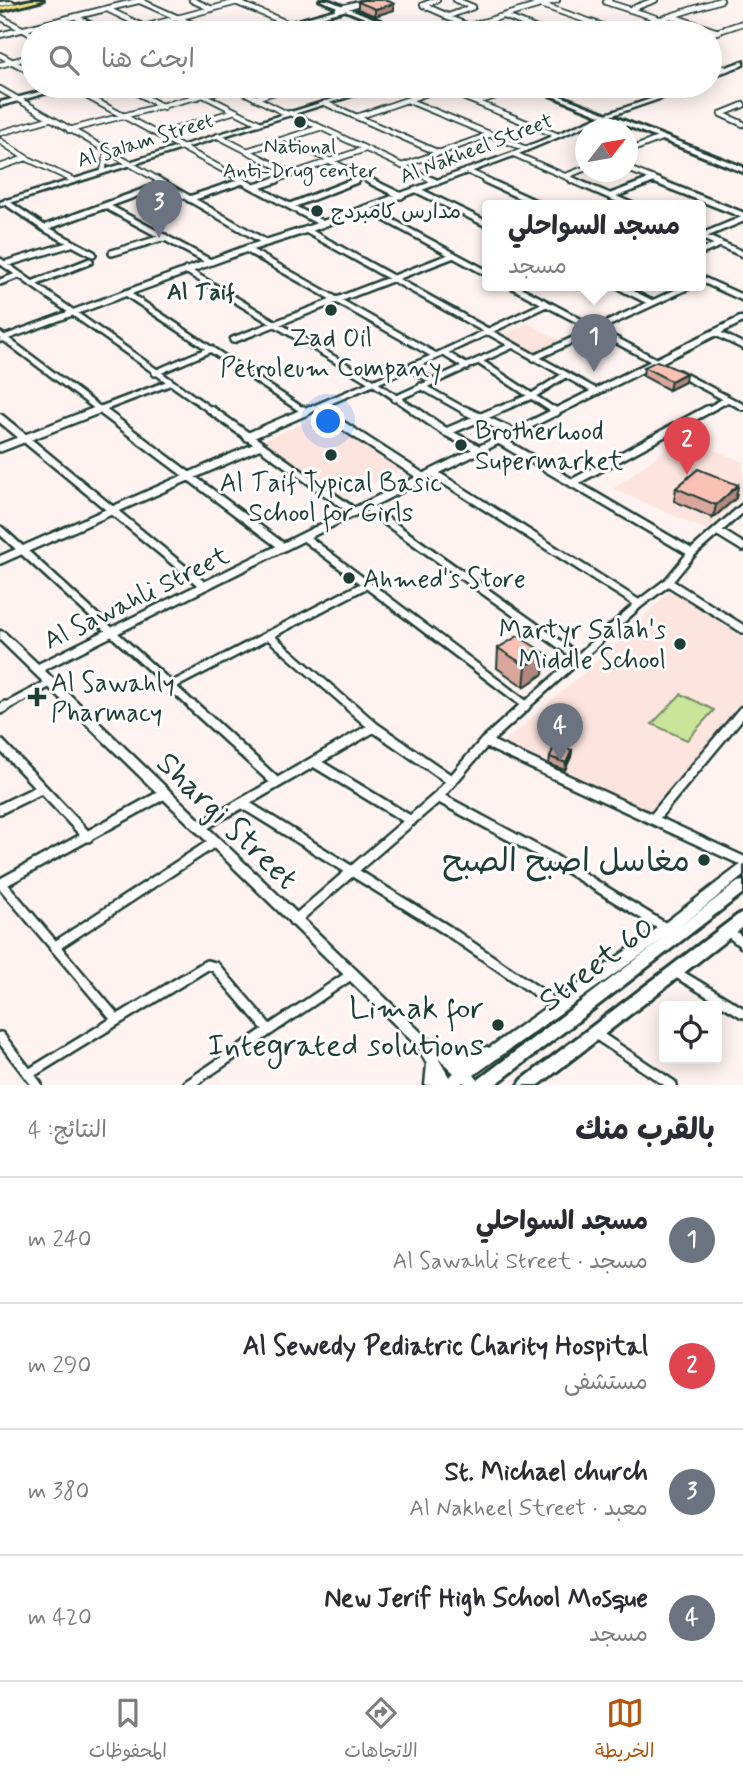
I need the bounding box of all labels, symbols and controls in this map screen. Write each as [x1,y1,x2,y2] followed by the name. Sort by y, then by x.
[21,21,722,98] search box
[45,41,83,79] icon: search
[101,43,195,77] text: ابحث هنا
[74,107,217,175] street label: Al Salam Street
[396,107,557,191] street label: Al Nakheel Street
[292,114,308,130] marker: National Anti-Drug center
[575,119,638,182] north arrow
[223,133,377,186] place label: National Anti-Drug center
[136,180,182,238] pin: 3
[331,198,461,226] place label: مدارس كامبردج
[482,200,706,291] popup
[309,203,325,219] marker: مدارس كامبردج
[508,210,680,244] text: مسجد السواحلي
[508,252,567,282] text: مسجد
[167,278,235,308] district label: Al Taif
[323,302,339,318] marker: Zad Oil Petroleum Company
[571,314,617,372] pin: 1
[220,322,442,386] place label: Zad Oil Petroleum Company
[311,404,345,438] your location
[475,415,623,479] place label: Brotherhood Supermarket
[664,417,710,475] pin: 2
[453,437,469,453] marker: Brotherhood Supermarket
[323,447,339,463] marker: Al Taif Typical Basic School for Girls
[220,467,442,533] place label: Al Taif Typical Basic School for Girls
[39,539,235,658] street label: Al Sawahli Street
[363,563,526,597] place label: Ahmed's Store
[341,570,357,586] marker: Ahmed's Store
[499,614,666,678] place label: Martyr Salah's Middle School
[672,636,688,652] marker: Martyr Salah's Middle School
[51,667,175,731] place label: Al Sawahly Pharmacy
[29,689,45,705] marker: Al Sawahly Pharmacy
[537,703,583,761] pin: 4
[147,743,307,900] street label: Shargi Street
[442,841,690,883] place label: مغاسل اصبح الصبح
[696,852,712,868] marker: مغاسل اصبح الصبح
[531,907,664,1022] street label: Street 60
[207,988,484,1069] place label: Limak for Integrated solutions
[659,1001,722,1064] map controls
[659,1001,722,1064] button: locate
[490,1017,506,1033] marker: Limak for Integrated solutions
[575,1111,715,1150] text: بالقرب منك
[28,1116,107,1146] text: النتائج: 4
[476,1205,648,1239] text: مسجد السواحلي
[28,1225,92,1255] text: 240 m
[687,1225,697,1255] text: 1
[392,1247,648,1277] text: مسجد · Al Sawahli Street
[243,1330,648,1364] text: Al Sewedy Pediatric Charity Hospital
[28,1351,91,1381] text: 290 m
[686,1351,698,1381] text: 2
[564,1368,648,1398] text: مستشفى
[444,1456,648,1490] text: St. Michael church
[28,1477,89,1507] text: 380 m
[687,1477,697,1507] text: 3
[409,1494,648,1524] text: معبد · Al Nakheel Street
[324,1582,648,1616] text: New Jerif High School Mosque
[28,1603,92,1633] text: 420 m
[685,1603,699,1633] text: 4
[589,1620,648,1650] text: مسجد
[89,1694,167,1767] tab: المحفوظات
[344,1694,418,1767] tab: الاتجاهات
[595,1694,654,1767] tab: الخريطة

